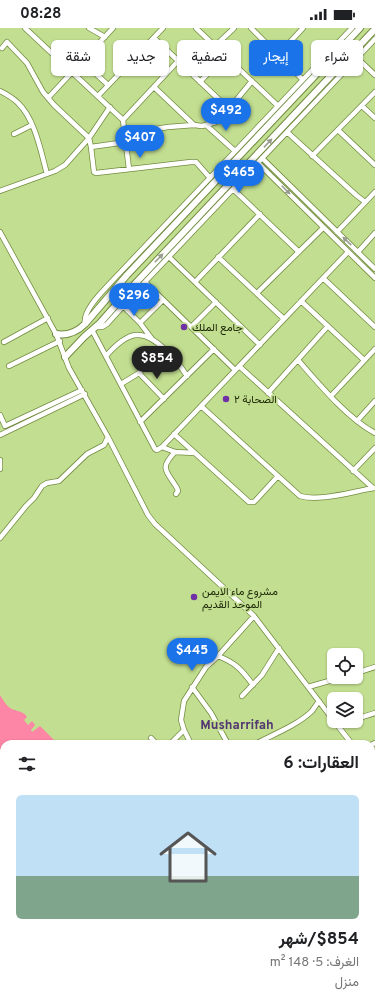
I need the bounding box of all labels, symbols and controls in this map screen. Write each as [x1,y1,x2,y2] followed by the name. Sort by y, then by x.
[20,5,62,24] text: 08:28
[51,40,105,76] chip: شقة
[113,40,169,76] chip: جديد
[177,40,241,76] chip: تصفية
[249,40,303,76] chip: إيجار
[311,40,363,76] chip: شراء
[202,98,250,132] pin: $492
[210,103,242,119] text: $492
[116,125,164,159] pin: $407
[124,130,156,146] text: $407
[263,138,273,148] one-way arrow
[215,160,263,194] pin: $465
[223,165,255,181] text: $465
[281,185,291,195] one-way arrow
[342,237,352,246] one-way arrow
[155,253,164,263] one-way arrow
[110,283,158,317] pin: $296
[118,288,150,304] text: $296
[192,321,243,335] place label: جامع الملك
[179,322,189,332] marker: جامع الملك
[133,346,181,380] pin: $854
[141,351,173,367] text: $854
[234,393,277,407] place label: الصحابة ٢
[221,394,231,404] marker: الصحابة ٢
[202,585,278,612] place label: مشروع ماء الايمن الموحد القديم
[189,592,199,602] marker: مشروع ماء الايمن الموحد القديم
[168,638,216,672] pin: $445
[176,643,208,659] text: $445
[327,648,363,728] map controls
[327,648,363,684] button: locate
[327,692,363,728] button: layers
[200,718,274,734] district label: Musharrifah
[16,753,38,775] icon: filters
[283,753,359,775] text: العقارات: 6
[152,821,224,893] icon: home
[279,929,359,951] text: $854/شهر
[270,955,359,971] text: الغرف: 5 · 148 m²
[335,975,359,991] text: منزل

